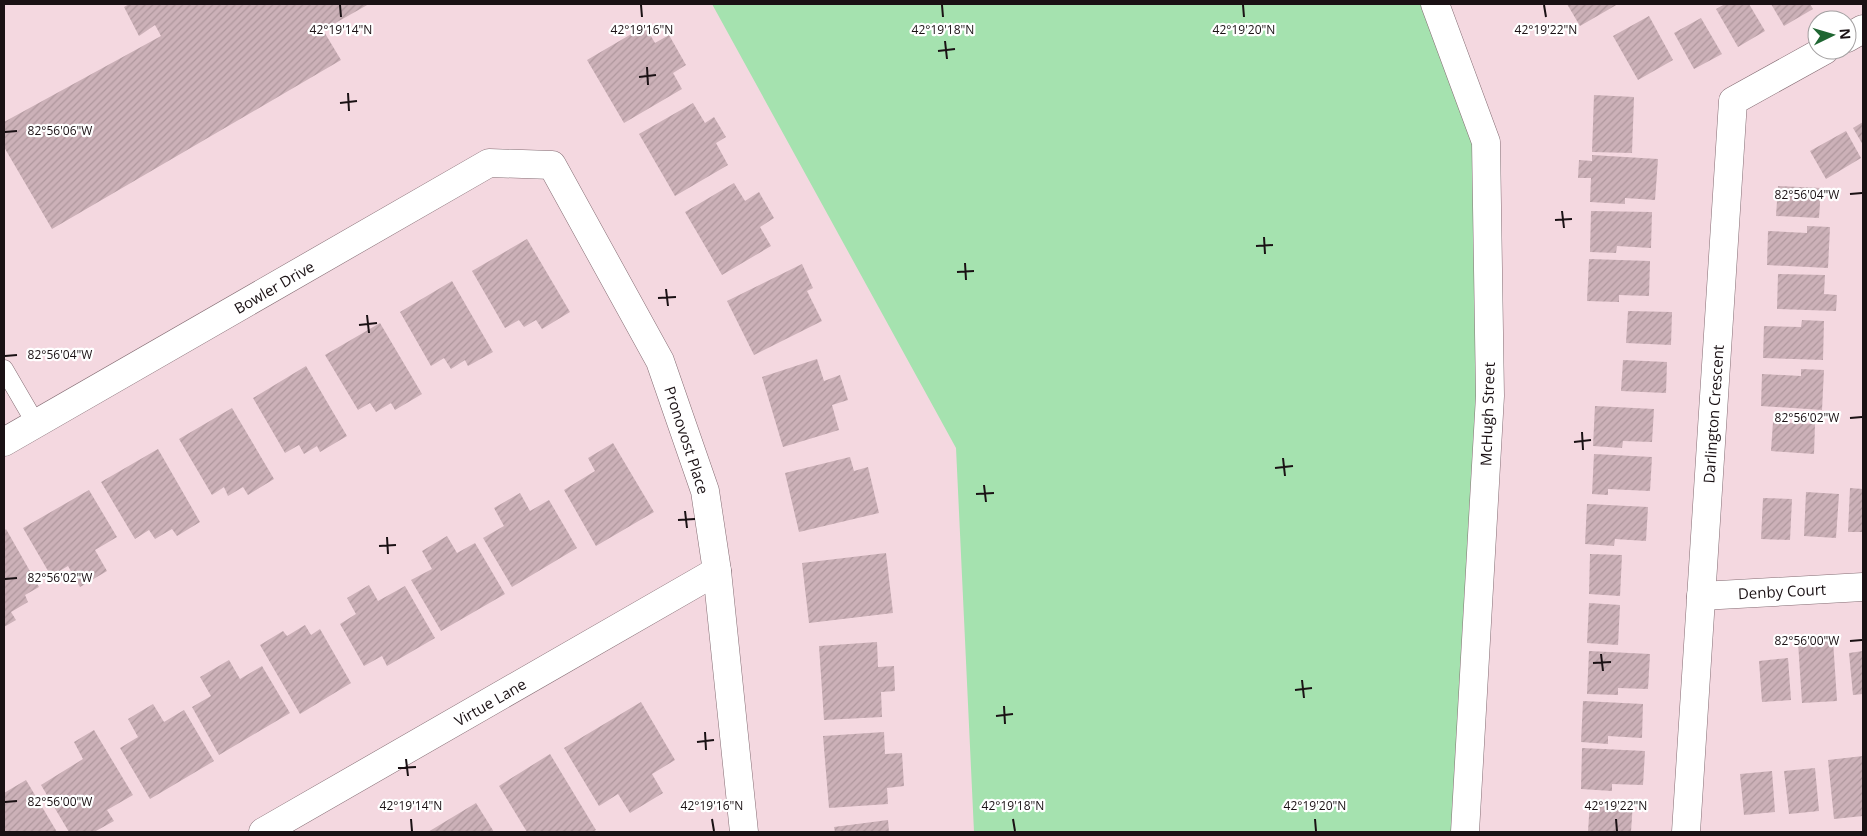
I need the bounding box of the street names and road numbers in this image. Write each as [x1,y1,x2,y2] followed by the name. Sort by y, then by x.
[230,256,318,318] street label: Bowler Drive
[1698,344,1728,484] street label: Darlington Crescent
[1475,362,1499,466] street label: McHugh Street
[660,384,714,496] street label: Pronovost Place
[1737,579,1827,603] street label: Denby Court
[451,673,529,731] street label: Virtue Lane

